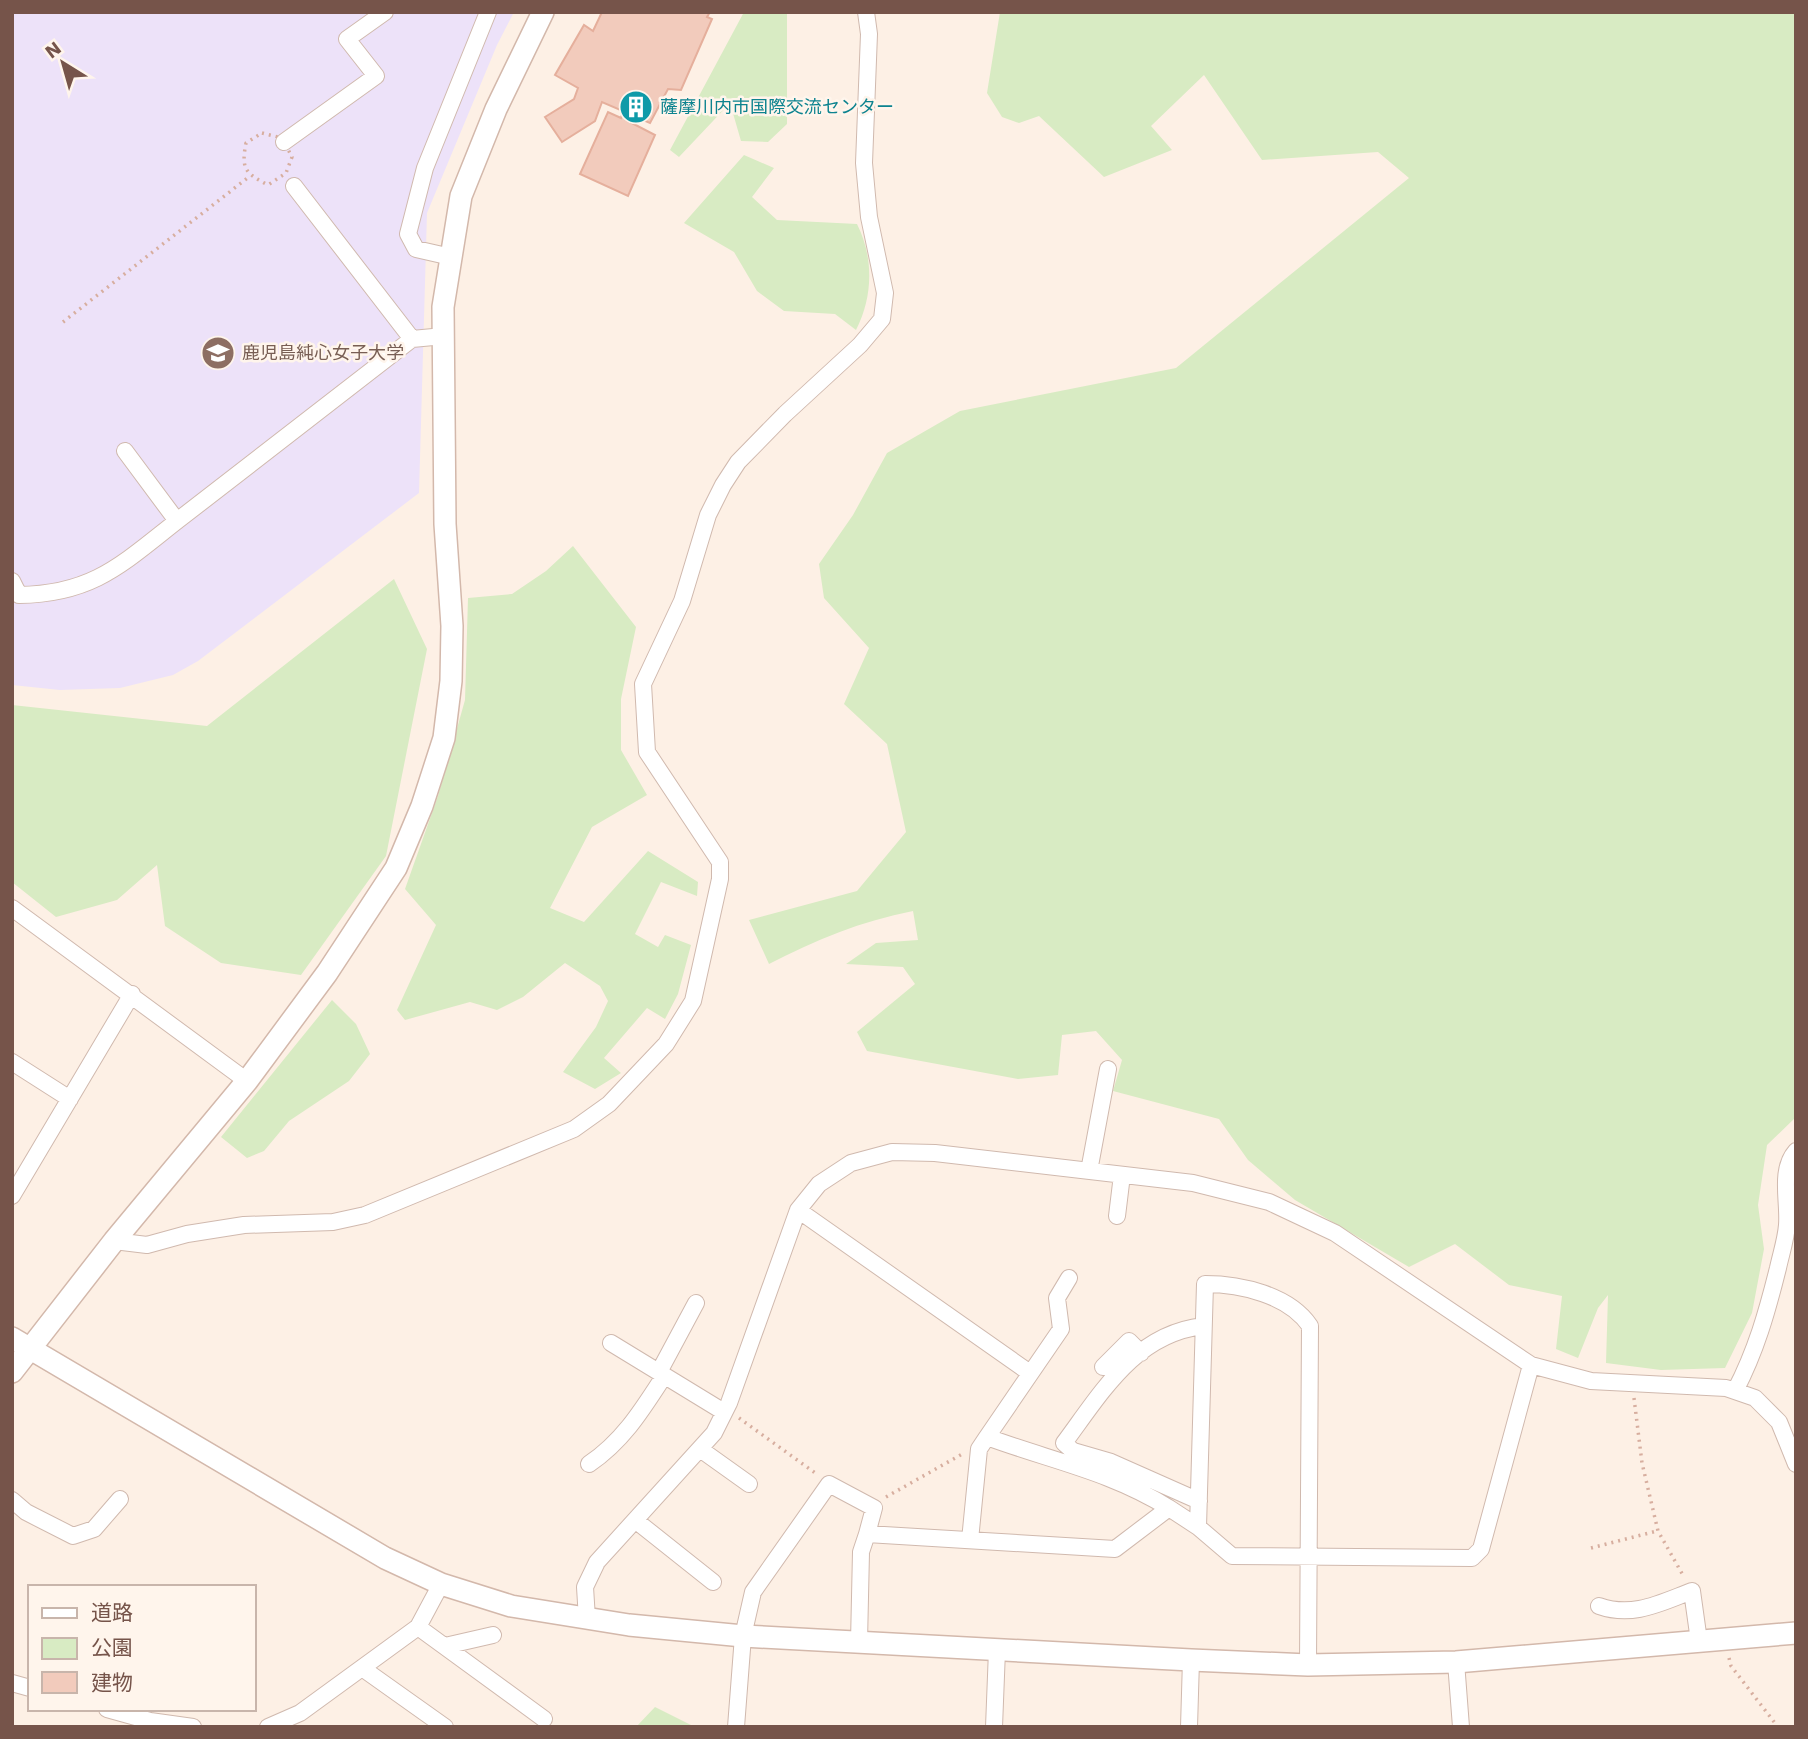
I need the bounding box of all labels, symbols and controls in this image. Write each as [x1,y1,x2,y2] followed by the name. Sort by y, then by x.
[28,28,98,98] north arrow
[41,36,66,63] text: N
[617,88,655,126] building icon: 薩摩川内市国際交流センター
[660,96,894,117] place label: 薩摩川内市国際交流センター
[199,334,237,372] school or university icon: 鹿児島純心女子大学
[242,342,404,363] place label: 鹿児島純心女子大学
[28,1585,256,1711] legend
[91,1600,133,1625] text: 道路
[91,1635,133,1660] text: 公園
[91,1670,133,1695] text: 建物

